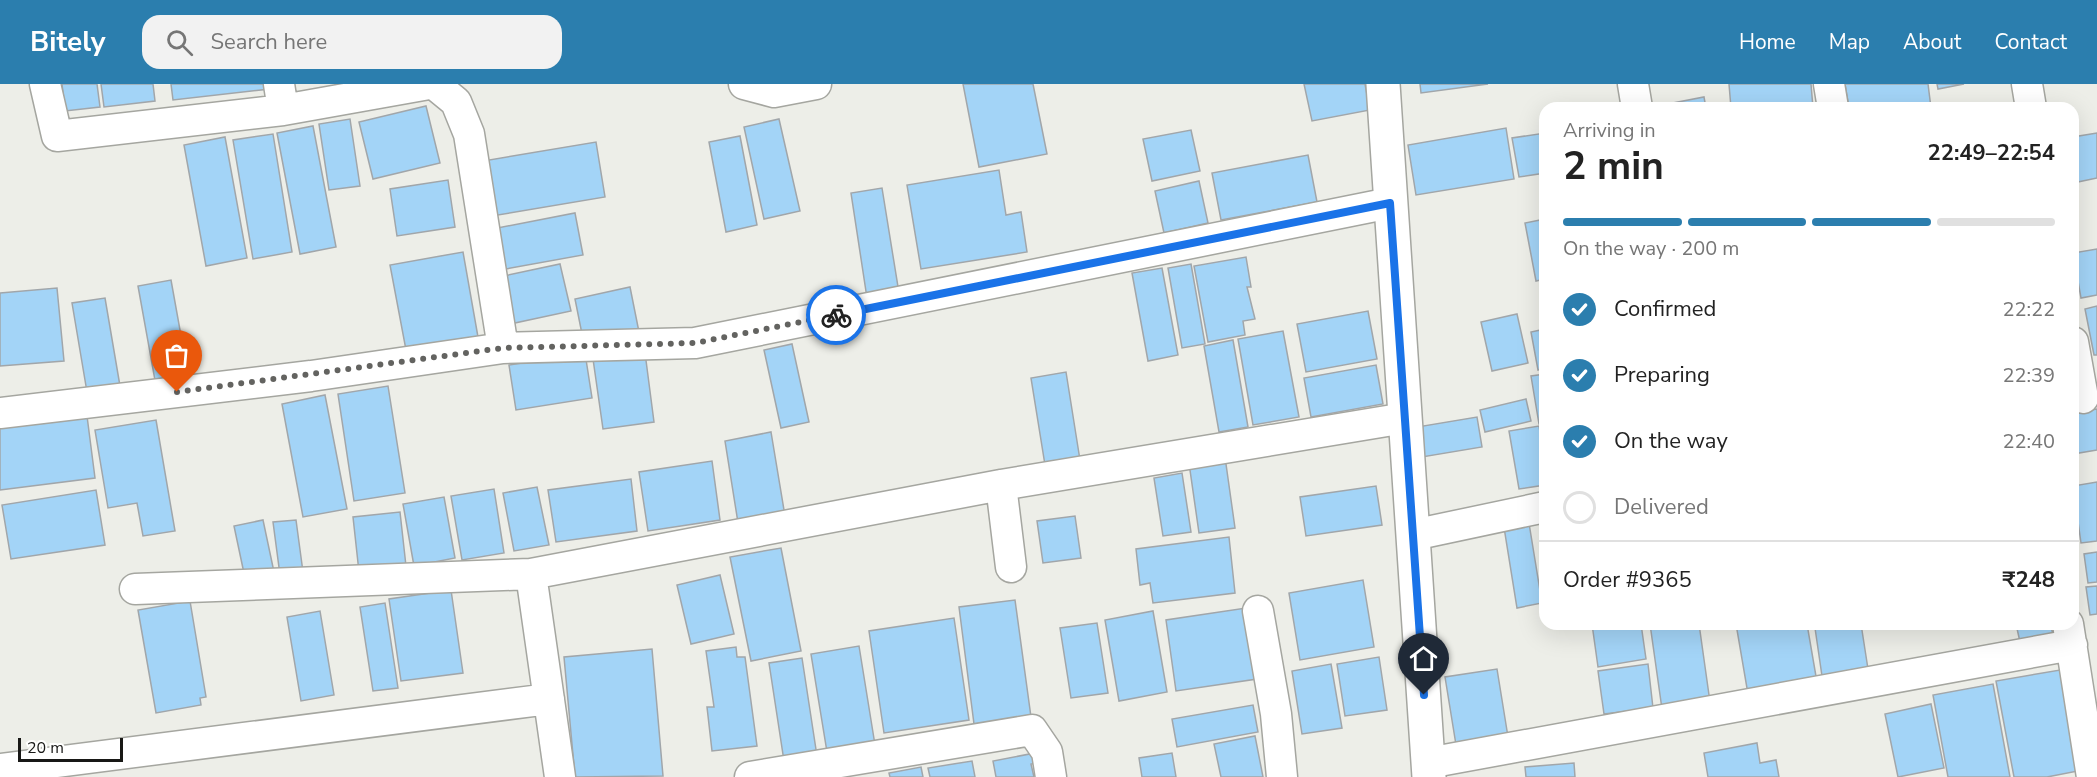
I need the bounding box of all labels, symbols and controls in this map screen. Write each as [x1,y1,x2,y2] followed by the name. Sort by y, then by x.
[142,15,562,69] search box
[30,23,106,61] text: Bitely
[163,26,196,59] icon: search
[211,27,327,57] text: Search here
[1739,28,1796,56] text: Home
[1829,28,1870,56] text: Map
[1903,28,1961,56] text: About
[1994,28,2067,56] text: Contact
[1563,117,1656,144] text: Arriving in
[1927,138,2055,168] text: 22:49–22:54
[1563,140,1664,193] text: 2 min
[1563,235,1739,262] text: On the way · 200 m
[806,285,866,345] courier
[1563,293,1596,326] icon: check
[1614,294,1716,324] text: Confirmed
[2002,296,2055,323] text: 22:22
[820,299,853,332] icon: bike
[151,330,202,392] pin
[160,339,193,372] icon: bag
[1563,359,1596,392] icon: check
[1614,360,1710,390] text: Preparing
[2002,362,2055,389] text: 22:39
[1563,425,1596,458] icon: check
[1614,426,1728,456] text: On the way
[2002,428,2055,455] text: 22:40
[1614,492,1709,522] text: Delivered
[1563,565,1692,595] text: Order #9365
[2002,565,2055,595] text: ₹248
[1398,633,1449,695] pin
[1407,642,1440,675] icon: home
[18,735,123,762] scale bar
[27,737,64,759] text: 20 m

